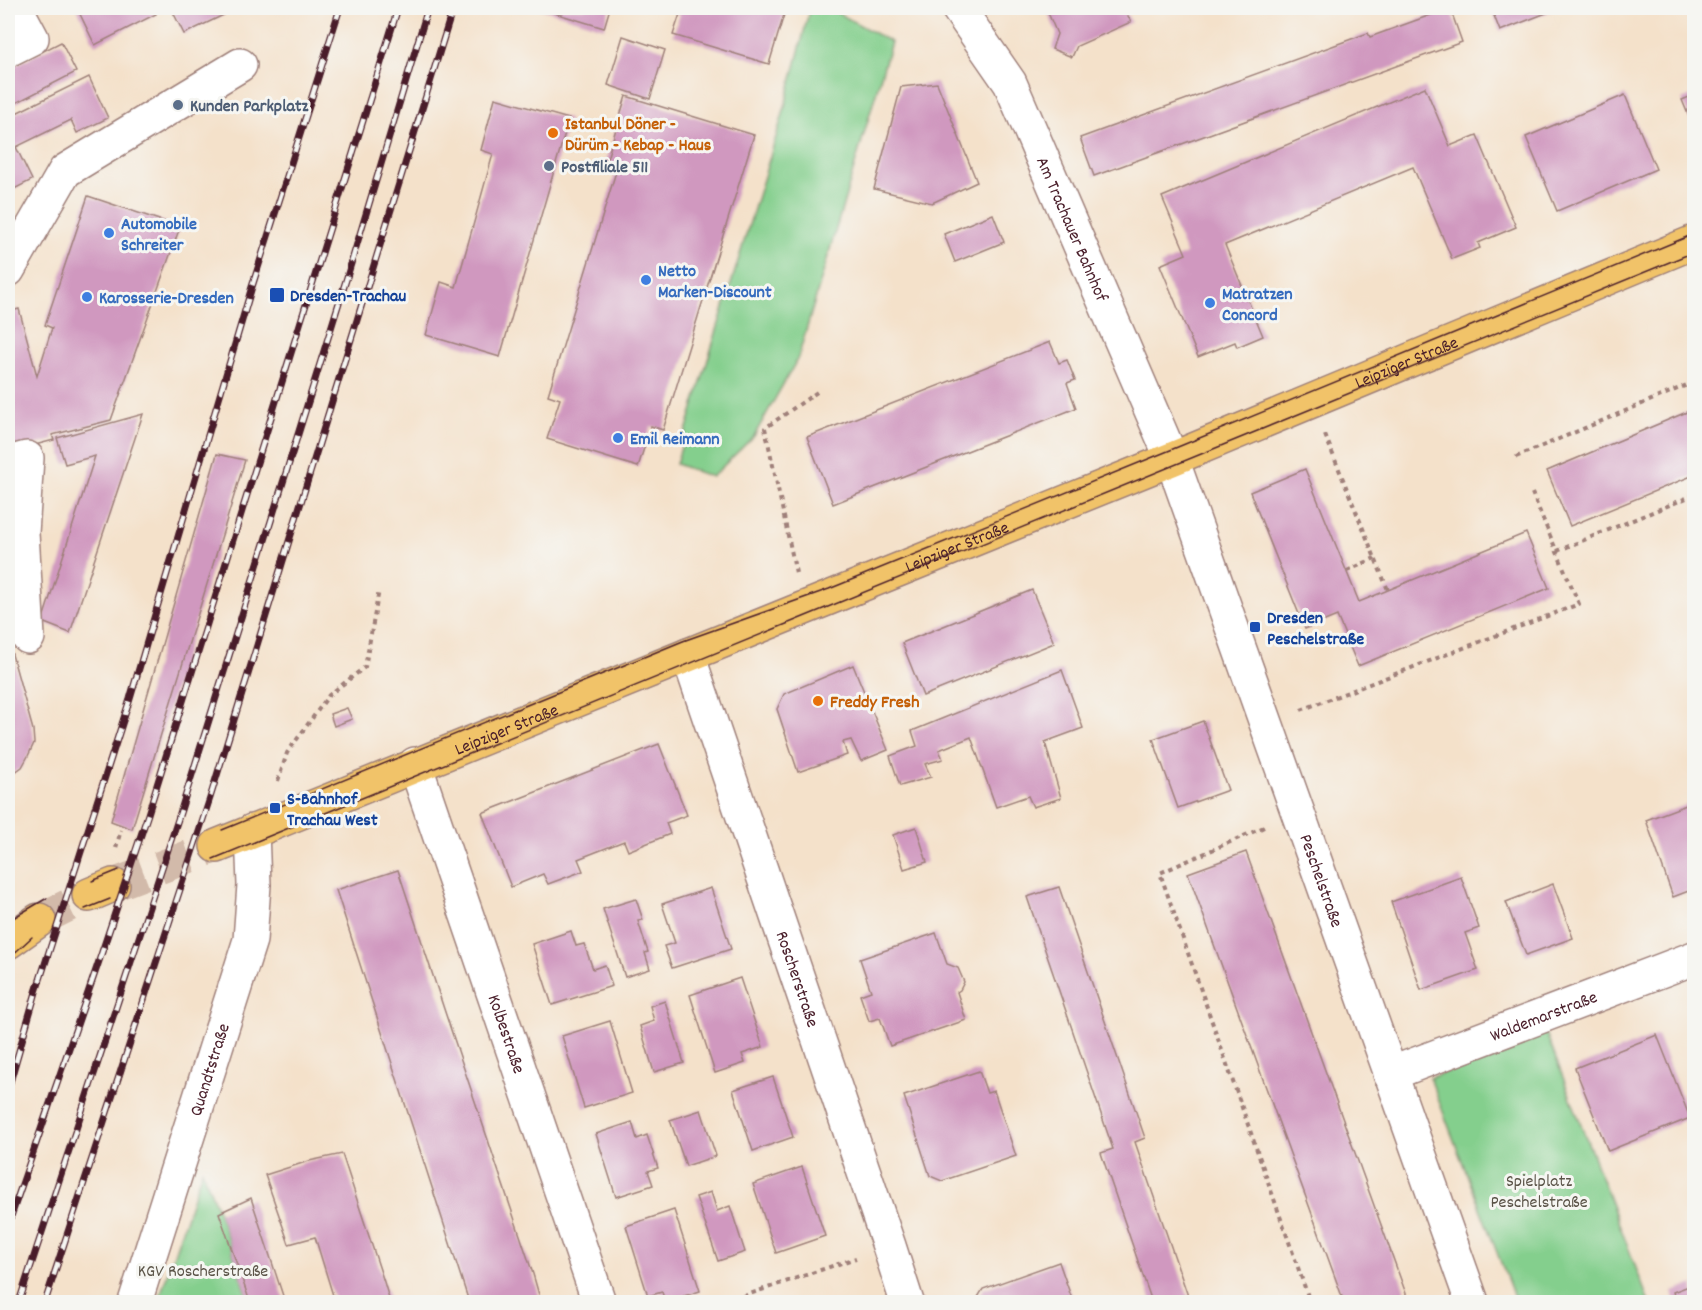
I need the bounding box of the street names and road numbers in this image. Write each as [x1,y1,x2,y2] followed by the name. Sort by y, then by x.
[1028,154,1113,307] street label: Am Trachauer Bahnhof
[1352,331,1463,397] street label: Leipziger Straße
[902,516,1013,581] street label: Leipziger Straße
[451,699,563,763] street label: Leipziger Straße
[1292,831,1348,931] street label: Peschelstraße
[768,928,824,1031] street label: Roscherstraße
[1487,986,1601,1050] street label: Waldemarstraße
[480,992,530,1077] street label: Kolbestraße
[185,1021,238,1120] street label: Quandtstraße

